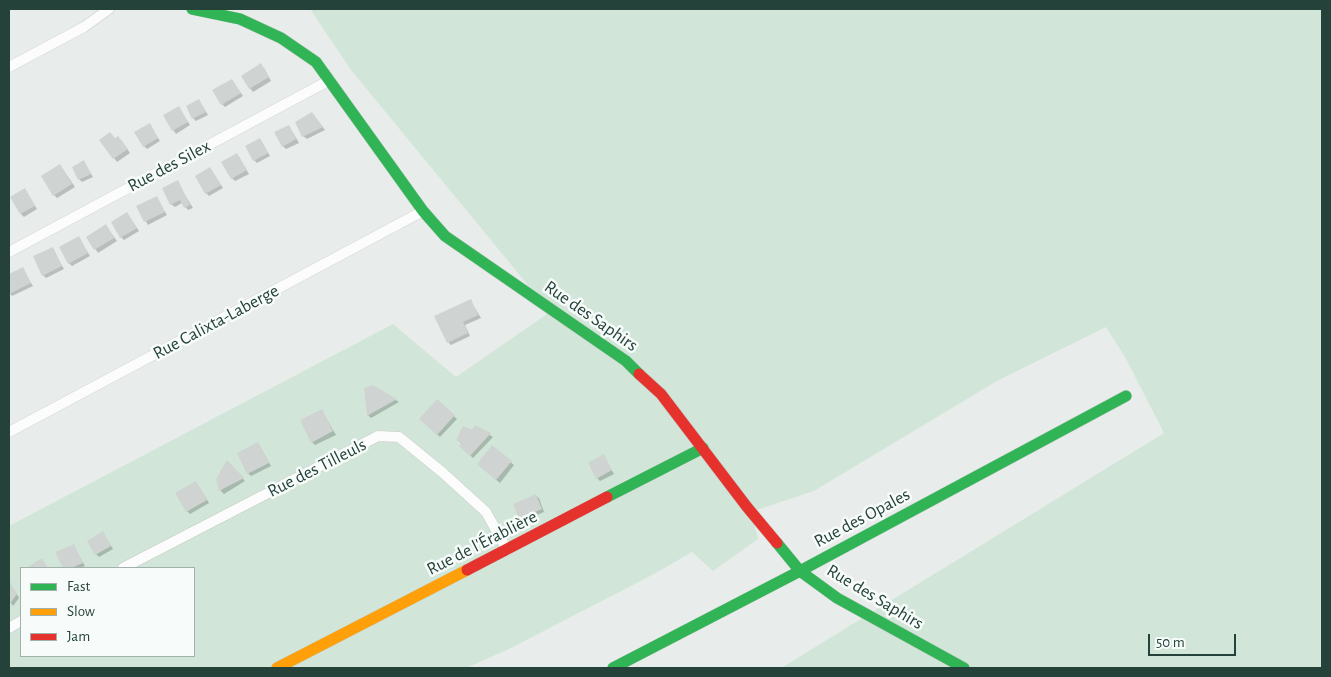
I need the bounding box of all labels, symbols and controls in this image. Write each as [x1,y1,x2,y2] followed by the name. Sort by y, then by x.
[124,135,214,197] street label: Rue des Silex
[540,276,642,356] street label: Rue des Saphirs
[149,280,283,364] street label: Rue Calixta-Laberge
[264,434,370,502] street label: Rue des Tilleuls
[810,484,914,552] street label: Rue des Opales
[423,506,541,580] street label: Rue de l'Érablière
[823,560,927,634] street label: Rue des Saphirs
[20,567,195,657] legend
[67,579,90,594] text: Fast
[67,604,95,619] text: Slow
[1151,624,1238,656] scale bar
[67,629,90,644] text: Jam
[1156,635,1185,650] text: 50 m

